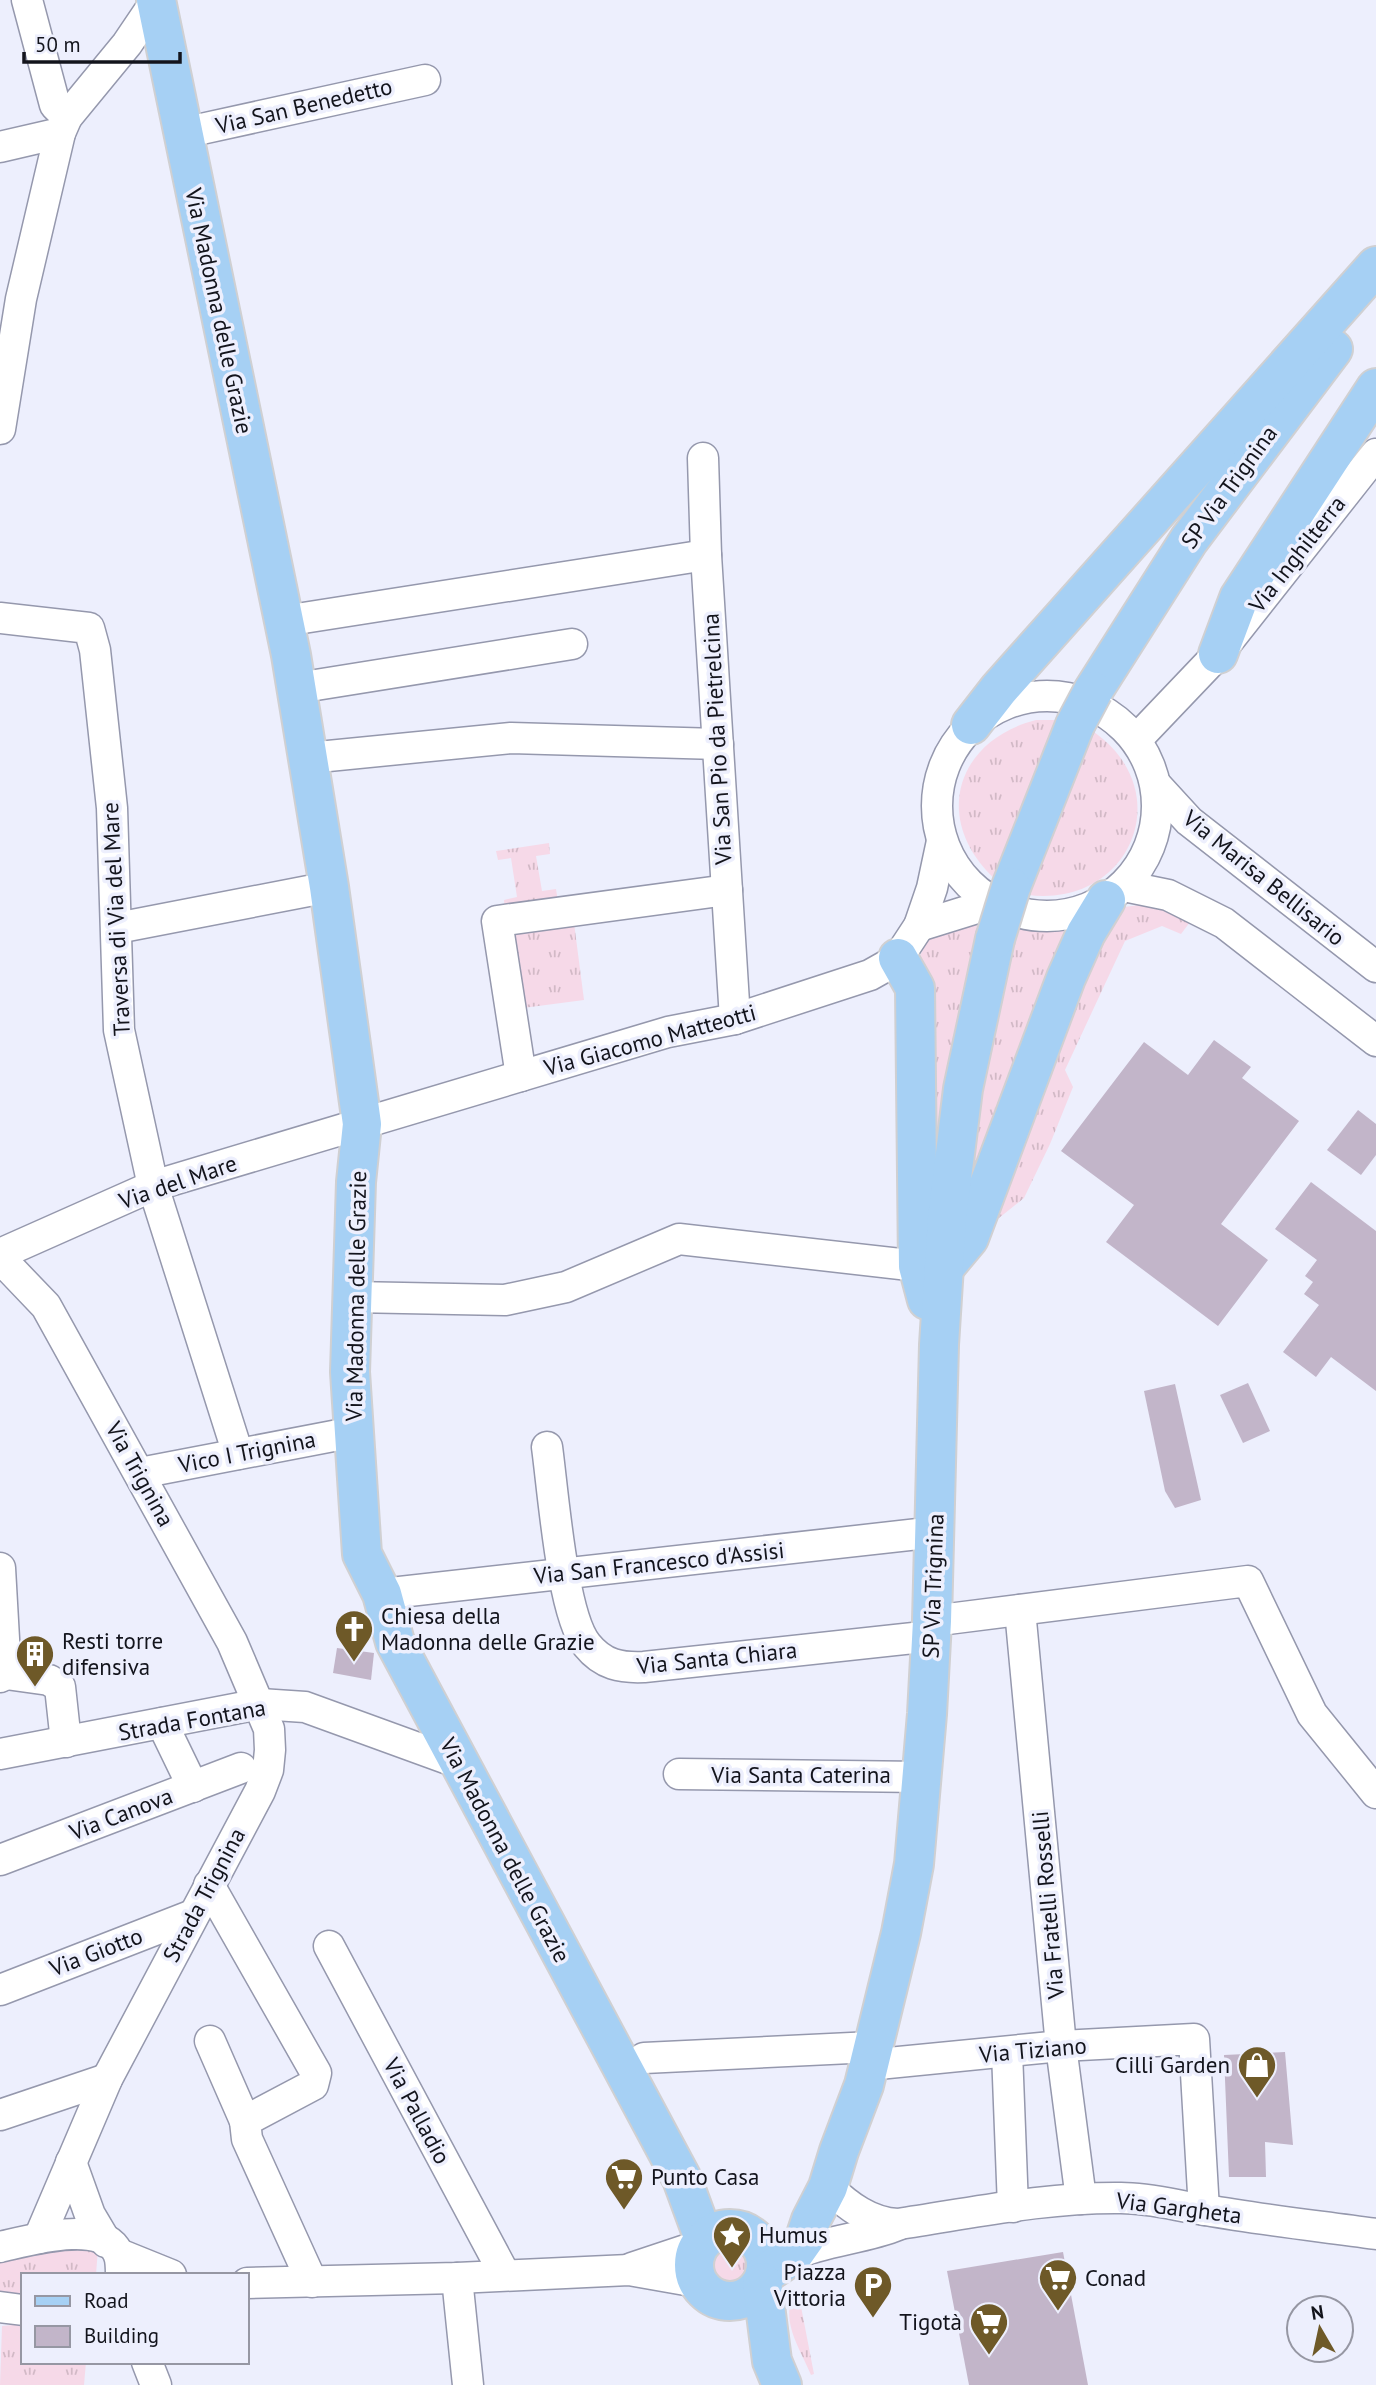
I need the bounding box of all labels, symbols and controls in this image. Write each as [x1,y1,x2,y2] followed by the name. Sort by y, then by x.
[24,21,180,65] scale bar
[35,31,81,58] text: 50 m
[212,71,395,140] street label: Via San Benedetto
[179,184,260,436] street label: Via Madonna delle Grazie
[1174,419,1283,554] street label: SP Via Trignina
[1241,490,1351,619] street label: Via Inghilterra
[695,613,738,867] street label: Via San Pio da Pietrelcina
[95,801,136,1037] street label: Traversa di Via del Mare
[1177,803,1351,952] street label: Via Marisa Bellisario
[540,997,759,1082] street label: Via Giacomo Matteotti
[114,1148,241,1216] street label: Via del Mare
[339,1170,372,1422] street label: Via Madonna delle Grazie
[99,1415,181,1531] street label: Via Trignina
[175,1424,318,1479] street label: Vico I Trignina
[915,1513,950,1659] street label: SP Via Trignina
[531,1535,786,1590] street label: Via San Francesco d'Assisi
[381,1601,595,1656] place label: Chiesa della Madonna delle Grazie
[333,1608,375,1663] church icon: Chiesa della Madonna delle Grazie
[62,1626,163,1681] place label: Resti torre difensiva
[14,1633,56,1688] building icon: Resti torre difensiva
[634,1635,798,1680] street label: Via Santa Chiara
[116,1692,268,1747] street label: Strada Fontana
[433,1731,577,1967] street label: Via Madonna delle Grazie
[710,1760,891,1789] street label: Via Santa Caterina
[64,1781,176,1847] street label: Via Canova
[1025,1810,1070,2001] street label: Via Fratelli Rosselli
[156,1823,251,1967] street label: Strada Trignina
[44,1921,146,1983] street label: Via Giotto
[977,2030,1088,2069] street label: Via Tiziano
[1236,2044,1278,2099] shop icon: Cilli Garden
[1115,2050,1230,2079] place label: Cilli Garden
[377,2052,457,2169] street label: Via Palladio
[603,2156,645,2211] supermarket icon: Punto Casa
[651,2162,759,2191] place label: Punto Casa
[1114,2185,1243,2230] street label: Via Gargheta
[711,2214,753,2269] place icon: Humus
[759,2220,828,2249] place label: Humus
[773,2257,846,2312] place label: Piazza Vittoria
[1037,2257,1079,2312] supermarket icon: Conad
[1085,2263,1146,2292] place label: Conad
[852,2264,894,2319] parking icon: Piazza Vittoria
[21,2273,248,2364] legend
[84,2287,128,2314] text: Road
[1285,2294,1355,2364] north arrow
[1309,2299,1325,2325] text: N
[968,2301,1010,2356] supermarket icon: Tigotà
[899,2307,962,2336] place label: Tigotà
[84,2322,159,2349] text: Building

